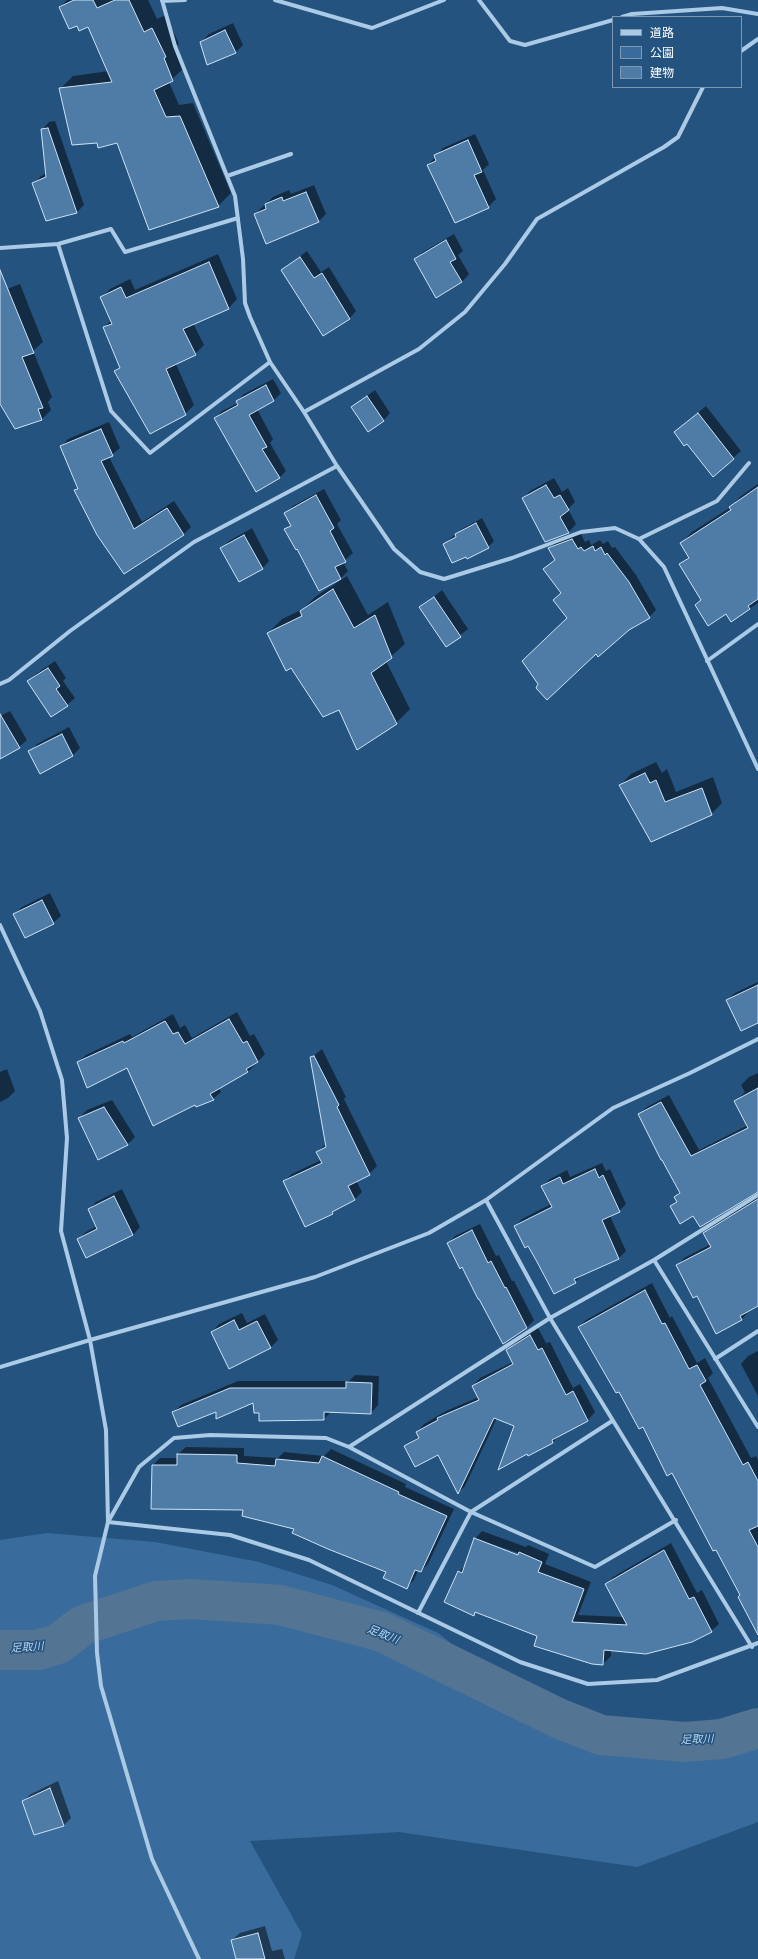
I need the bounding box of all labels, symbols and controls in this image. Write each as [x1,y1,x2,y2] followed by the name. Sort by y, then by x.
[612,16,742,88] legend
[650,26,674,41] text: 道路
[650,46,674,61] text: 公園
[650,66,674,81] text: 建物
[365,1623,401,1647] water label: 足取川
[10,1640,44,1656] water label: 足取川
[680,1733,714,1747] water label: 足取川

